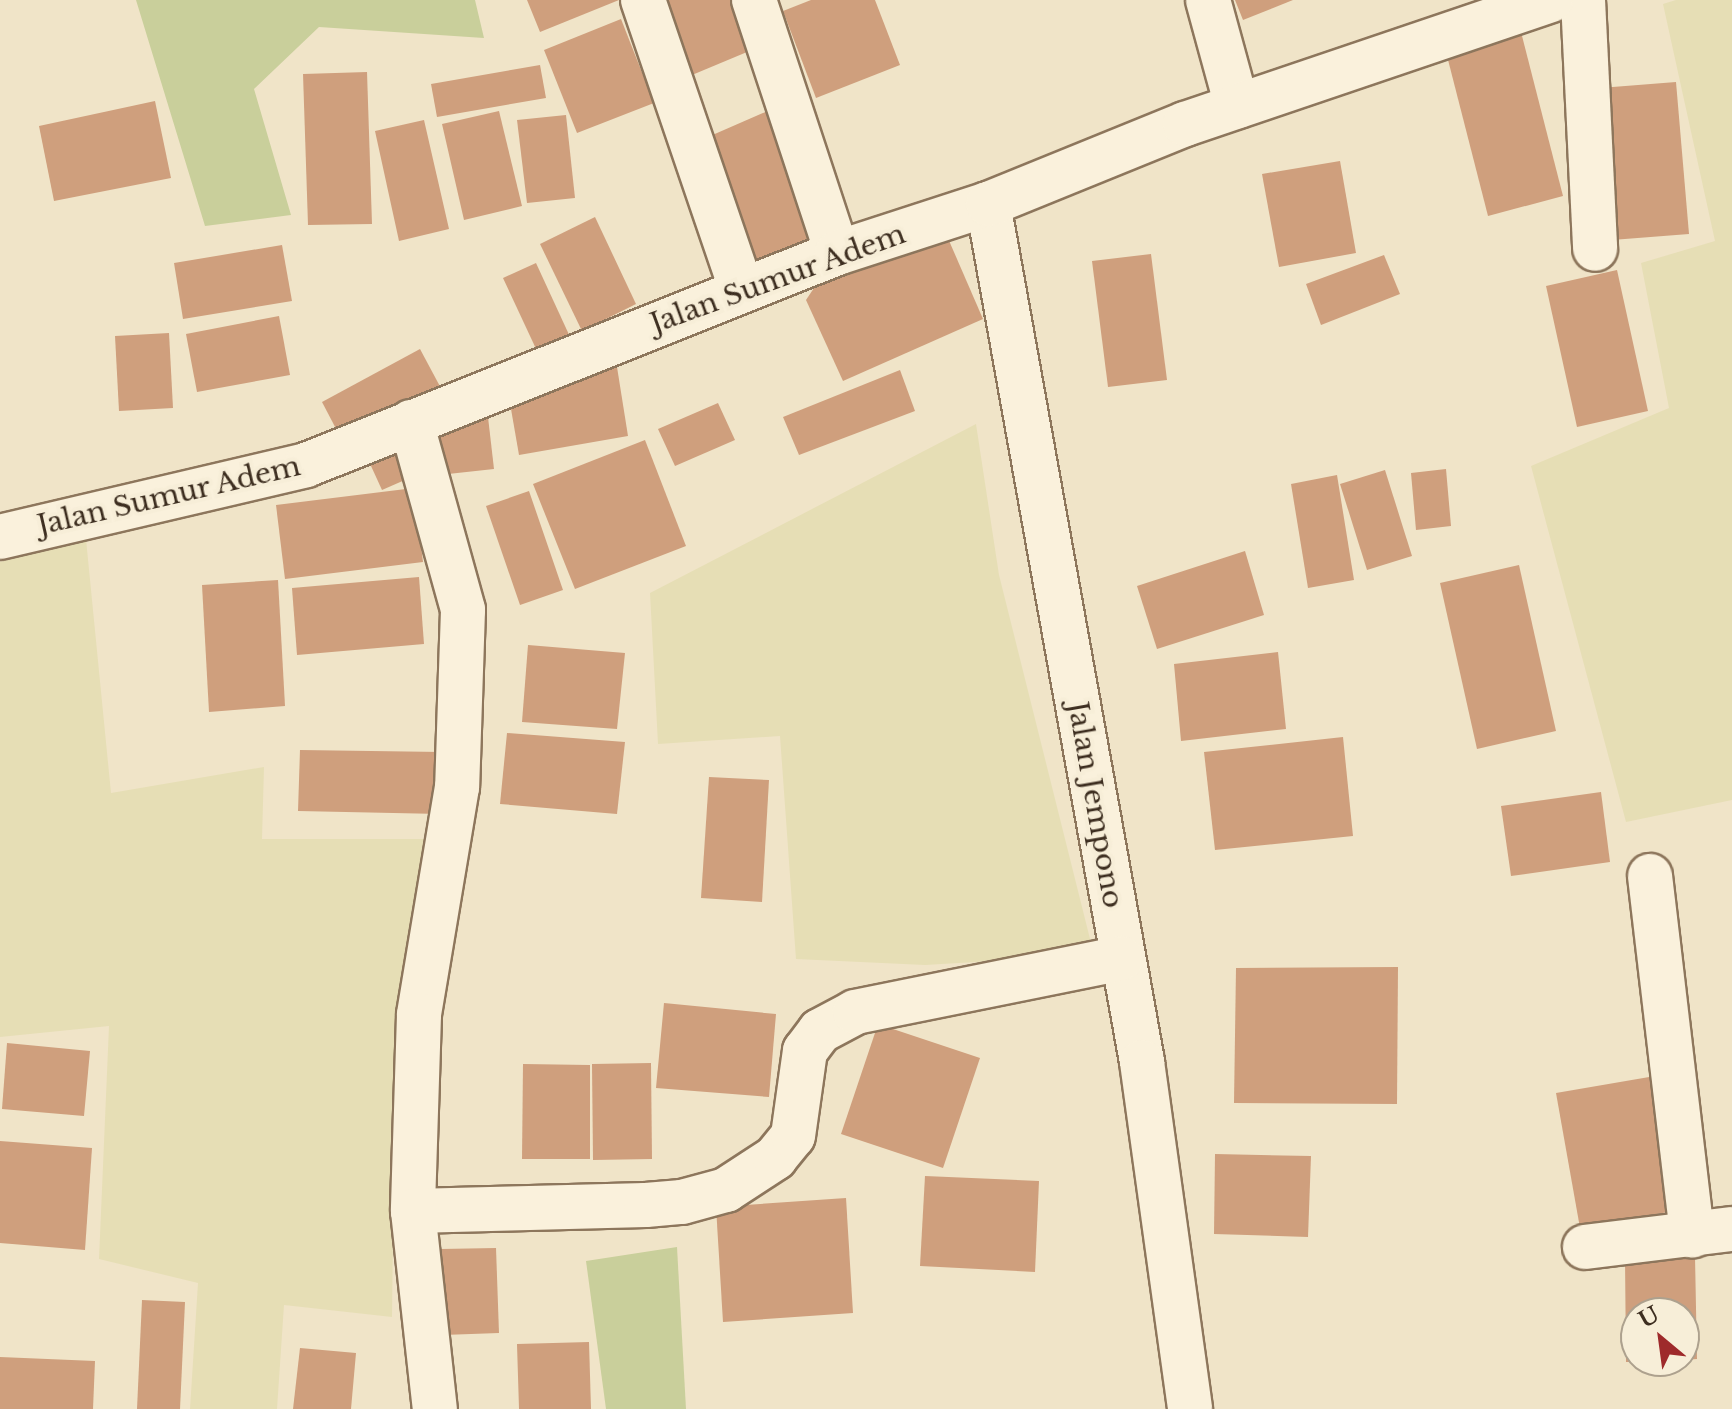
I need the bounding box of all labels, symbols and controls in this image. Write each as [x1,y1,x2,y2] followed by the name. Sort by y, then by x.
[645,217,911,341] street label: Jalan Sumur Adem
[33,449,305,543] street label: Jalan Sumur Adem
[1060,699,1130,911] street label: Jalan Jempono
[1620,1297,1700,1377] north arrow
[1634,1301,1664,1334] text: U

